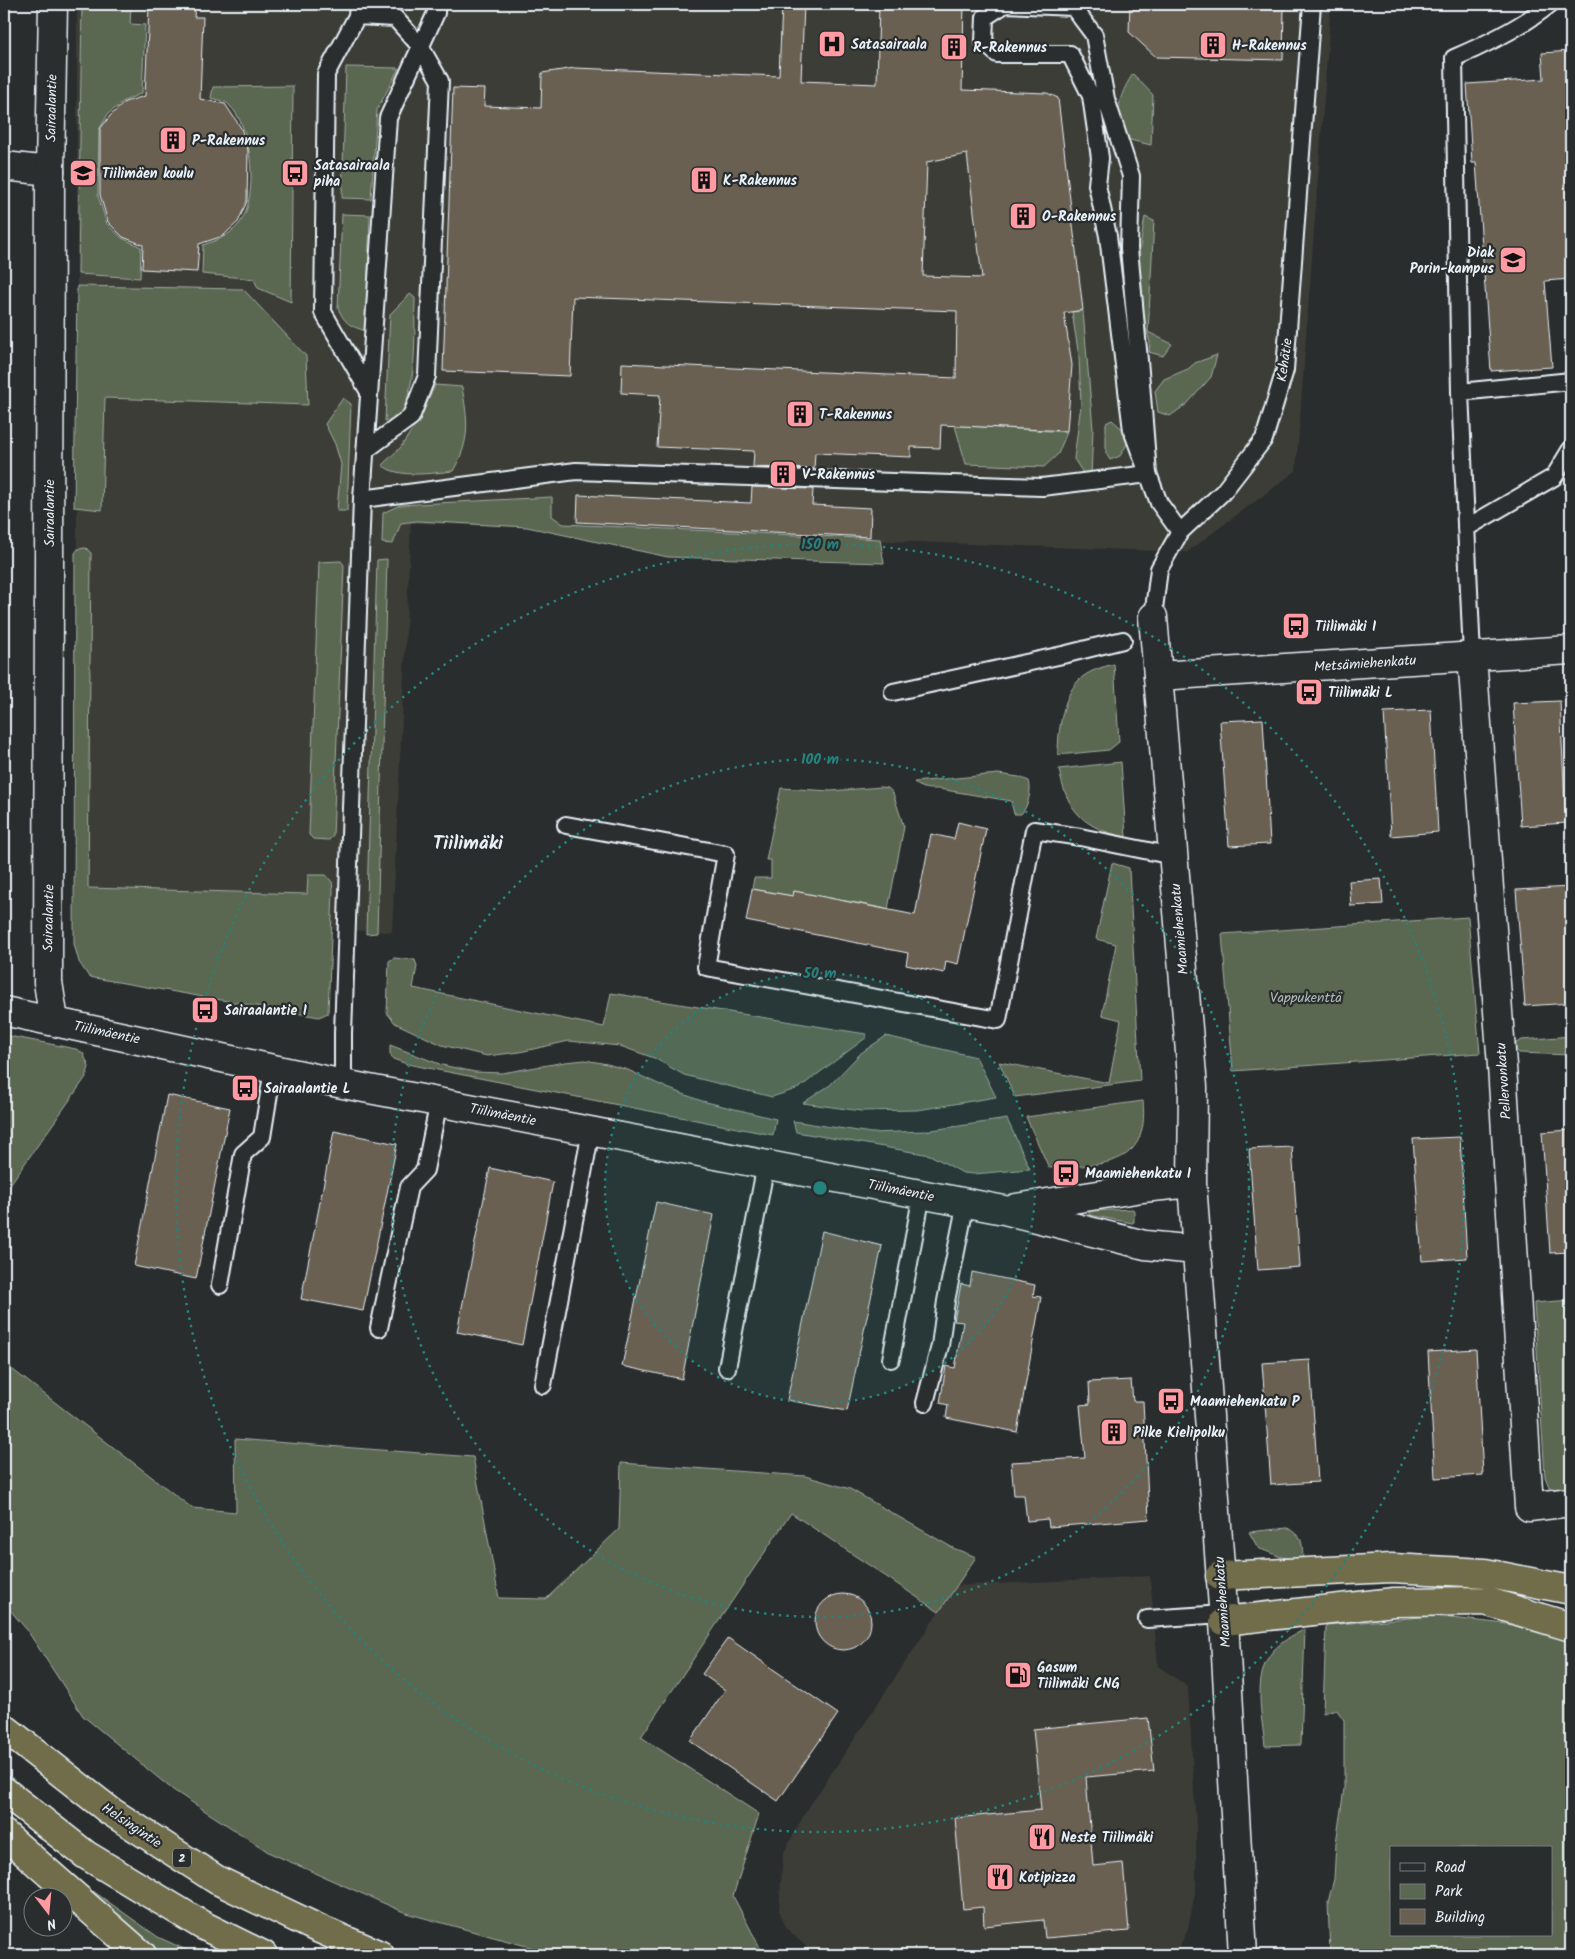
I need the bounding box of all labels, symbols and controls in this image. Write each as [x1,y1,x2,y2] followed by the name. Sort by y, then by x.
[817,29,847,59] hospital icon: Satasairaala
[1198,30,1228,60] building icon: H-Rakennus
[939,32,969,62] building icon: R-Rakennus
[851,34,927,56] place label: Satasairaala
[1232,35,1307,57] place label: H-Rakennus
[973,37,1047,59] place label: R-Rakennus
[40,73,64,142] street label: Sairaalantie
[158,125,188,155] building icon: P-Rakennus
[192,130,266,152] place label: P-Rakennus
[313,155,390,193] place label: Satasairaala piha
[68,158,98,188] school or university icon: Tiilimäen koulu
[280,158,310,188] bus stop icon: Satasairaala piha
[102,163,194,185] place label: Tiilimäen koulu
[689,165,719,195] building icon: K-Rakennus
[723,170,797,192] place label: K-Rakennus
[1008,201,1038,231] building icon: O-Rakennus
[1042,206,1117,228] place label: O-Rakennus
[1410,242,1495,280] place label: Diak Porin-kampus
[1498,245,1528,275] school or university icon: Diak Porin-kampus
[1271,336,1299,383] street label: Kehätie
[785,399,815,429] building icon: T-Rakennus
[819,404,893,426] place label: T-Rakennus
[768,459,798,489] building icon: V-Rakennus
[802,464,875,486] place label: V-Rakennus
[39,478,61,547] street label: Sairaalantie
[801,533,839,557] text: 150 m
[1281,611,1311,641] bus stop icon: Tiilimäki I
[1315,616,1376,638] place label: Tiilimäki I
[1313,649,1417,679] street label: Metsämiehenkatu
[1294,677,1324,707] bus stop icon: Tiilimäki L
[1328,682,1393,704] place label: Tiilimäki L
[801,748,839,772] text: 100 m
[433,829,504,859] district label: Tiilimäki
[1165,882,1195,975] street label: Maamiehenkatu
[37,883,61,952] street label: Sairaalantie
[802,962,837,986] text: 50 m
[1270,987,1343,1009] park label: Vappukenttä
[190,995,220,1025] bus stop icon: Sairaalantie I
[224,1000,307,1022] place label: Sairaalantie I
[72,1015,143,1051] street label: Tiilimäentie
[1490,1042,1518,1120] street label: Pellervonkatu
[230,1073,260,1103] bus stop icon: Sairaalantie L
[264,1078,350,1100] place label: Sairaalantie L
[468,1098,539,1132] street label: Tiilimäentie
[1051,1158,1081,1188] bus stop icon: Maamiehenkatu I
[1085,1163,1191,1185] place label: Maamiehenkatu I
[866,1174,937,1208] street label: Tiilimäentie
[811,1179,829,1197] centre of rings
[1156,1386,1186,1416] bus stop icon: Maamiehenkatu P
[1190,1391,1301,1413] place label: Maamiehenkatu P
[1099,1417,1129,1447] building icon: Pilke Kielipolku
[1133,1422,1225,1444] place label: Pilke Kielipolku
[1209,1555,1237,1648] street label: Maamiehenkatu
[1037,1657,1120,1695] place label: Gasum Tiilimäki CNG
[1003,1660,1033,1690] fuel station icon: Gasum Tiilimäki CNG
[97,1798,167,1854] street label: Helsingintie
[1027,1822,1057,1852] restaurant icon: Neste Tiilimäki
[1061,1827,1154,1849] place label: Neste Tiilimäki
[1390,1846,1552,1936] legend
[173,1849,191,1868] road number: 2
[1435,1856,1466,1880] text: Road
[985,1862,1015,1892] restaurant icon: Kotipizza
[1019,1867,1076,1889] place label: Kotipizza
[1435,1880,1463,1904] text: Park
[22,1886,72,1936] north arrow
[1435,1906,1485,1930] text: Building
[44,1912,59,1935] text: N

